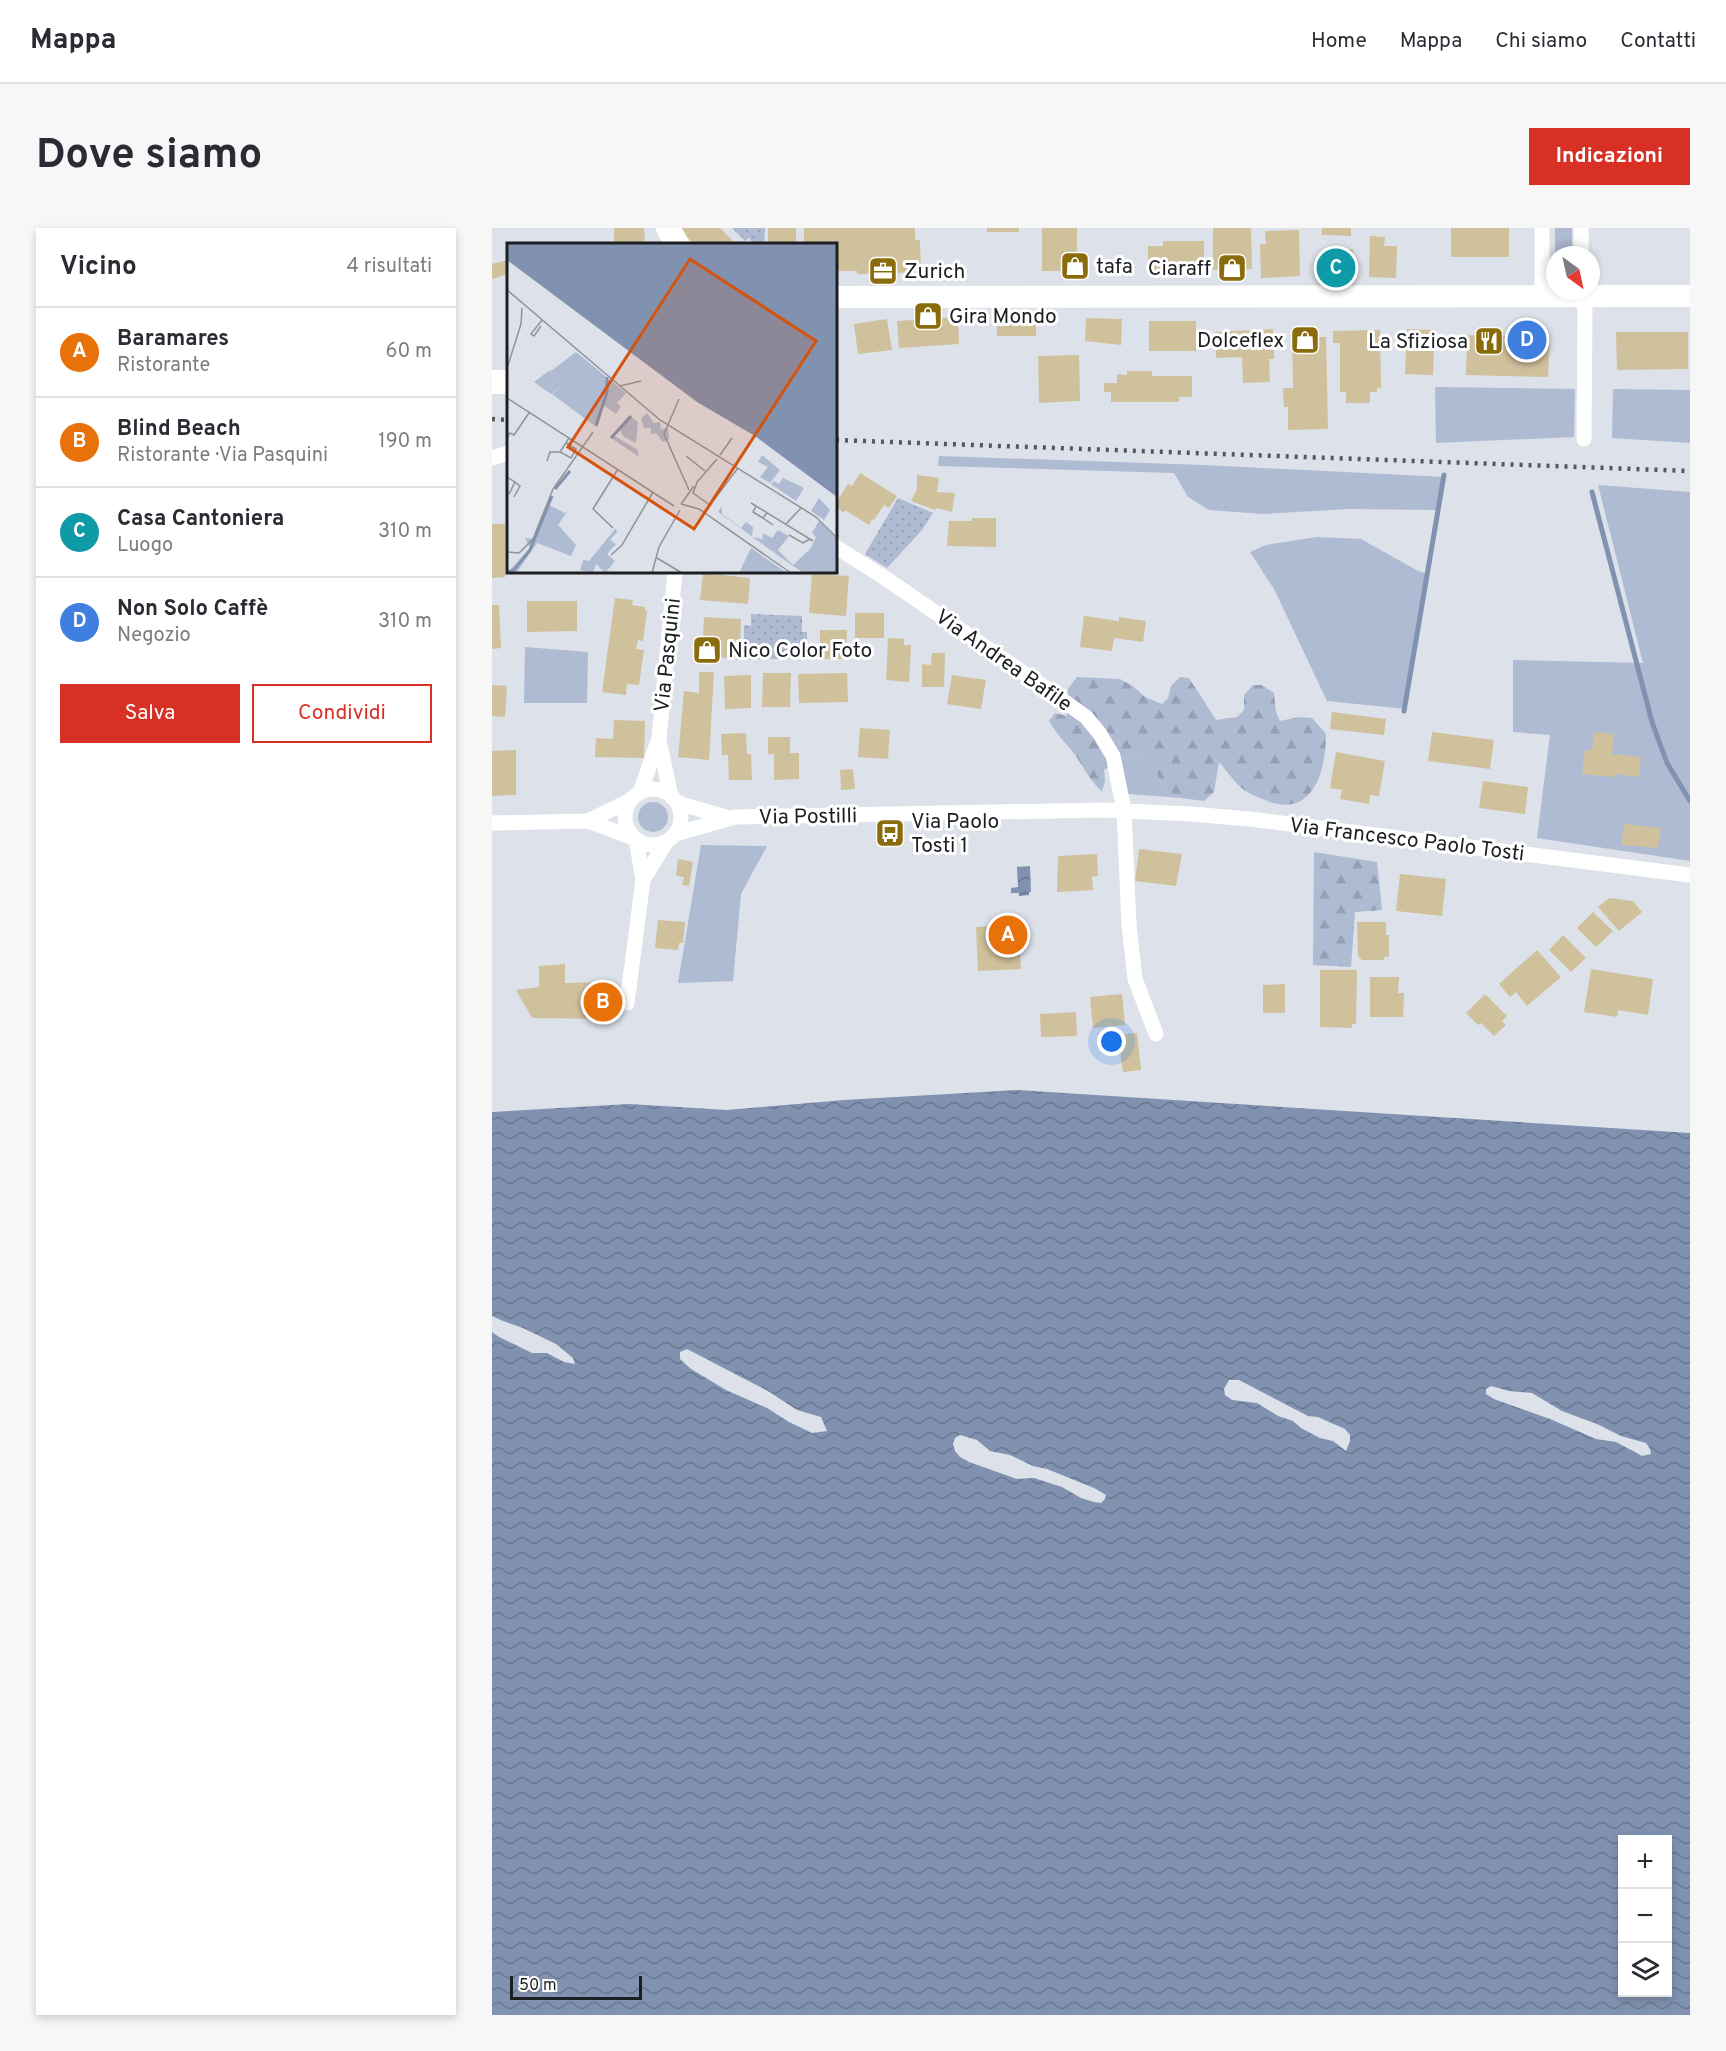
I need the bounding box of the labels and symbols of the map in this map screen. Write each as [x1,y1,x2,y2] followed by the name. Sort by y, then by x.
[507,243,837,573] inset map
[1316,246,1356,291] pin: C
[1546,246,1600,300] north arrow
[1059,250,1091,282] shop icon: tafa
[1216,252,1248,284] shop icon: Ciaraff
[1096,254,1133,281] place label: tafa
[867,255,899,287] office icon: Zurich
[1148,256,1211,283] place label: Ciaraff
[904,259,965,286] place label: Zurich
[912,300,944,332] shop icon: Gira Mondo
[949,304,1057,331] place label: Gira Mondo
[1508,318,1546,362] pin: D
[1289,324,1321,356] shop icon: Dolceflex
[1473,325,1505,357] restaurant icon: La Sfiziosa
[1197,328,1284,355] place label: Dolceflex
[1368,329,1468,356] place label: La Sfiziosa
[649,597,688,714] street label: Via Pasquini
[929,604,1077,719] street label: Via Andrea Bafile
[691,634,723,666] shop icon: Nico Color Foto
[728,638,872,665] place label: Nico Color Foto
[758,803,858,832] street label: Via Postilli
[911,809,999,860] place label: Via Paolo Tosti 1
[1288,813,1526,868] street label: Via Francesco Paolo Tosti
[874,817,906,849] bus stop icon: Via Paolo Tosti 1
[988,912,1028,958] pin: A
[584,980,622,1024] pin: B
[1097,1027,1126,1056] your location
[510,1973,642,2000] scale bar

